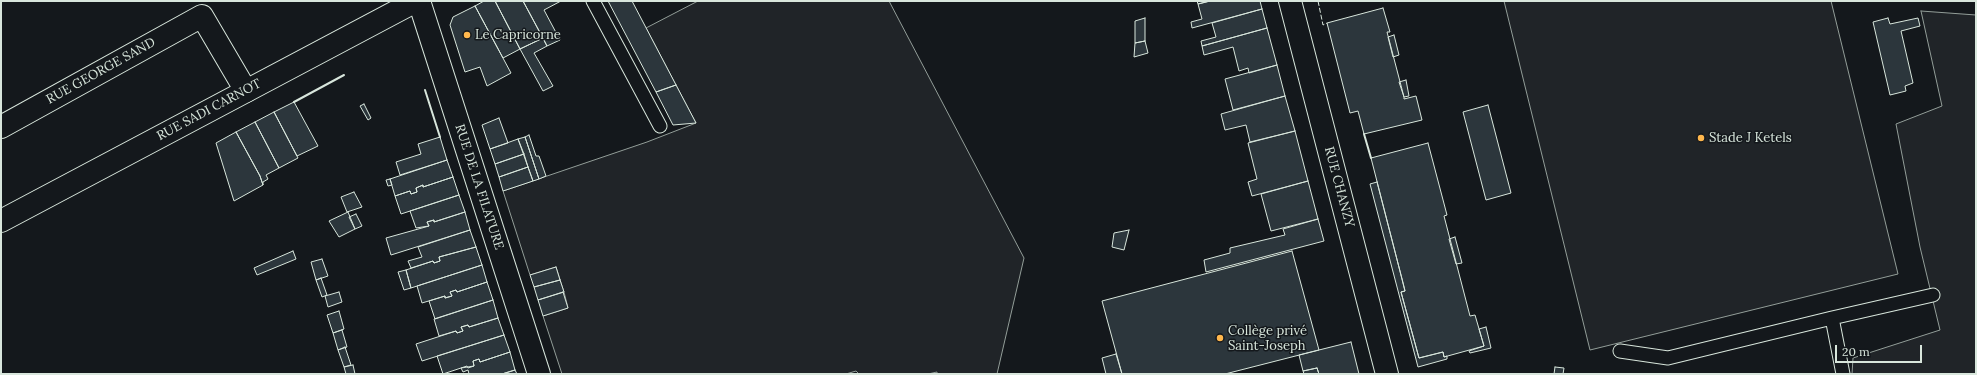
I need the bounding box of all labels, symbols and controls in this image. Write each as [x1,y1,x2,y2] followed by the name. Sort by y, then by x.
[475,27,561,43] place label: Le Capricorne
[462,30,472,40] marker: Le Capricorne
[44,35,158,107] street label: RUE GEORGE SAND
[154,76,264,144] street label: RUE SADI CARNOT
[451,122,507,252] street label: RUE DE LA FILATURE
[1709,130,1792,146] place label: Stade J Ketels
[1696,133,1706,143] marker: Stade J Ketels
[1321,145,1357,229] street label: RUE CHANZY
[1228,323,1307,354] place label: Collège privé Saint-Joseph
[1215,333,1225,343] marker: Collège privé Saint-Joseph
[1837,337,1924,363] scale bar
[1842,344,1870,359] text: 20 m

